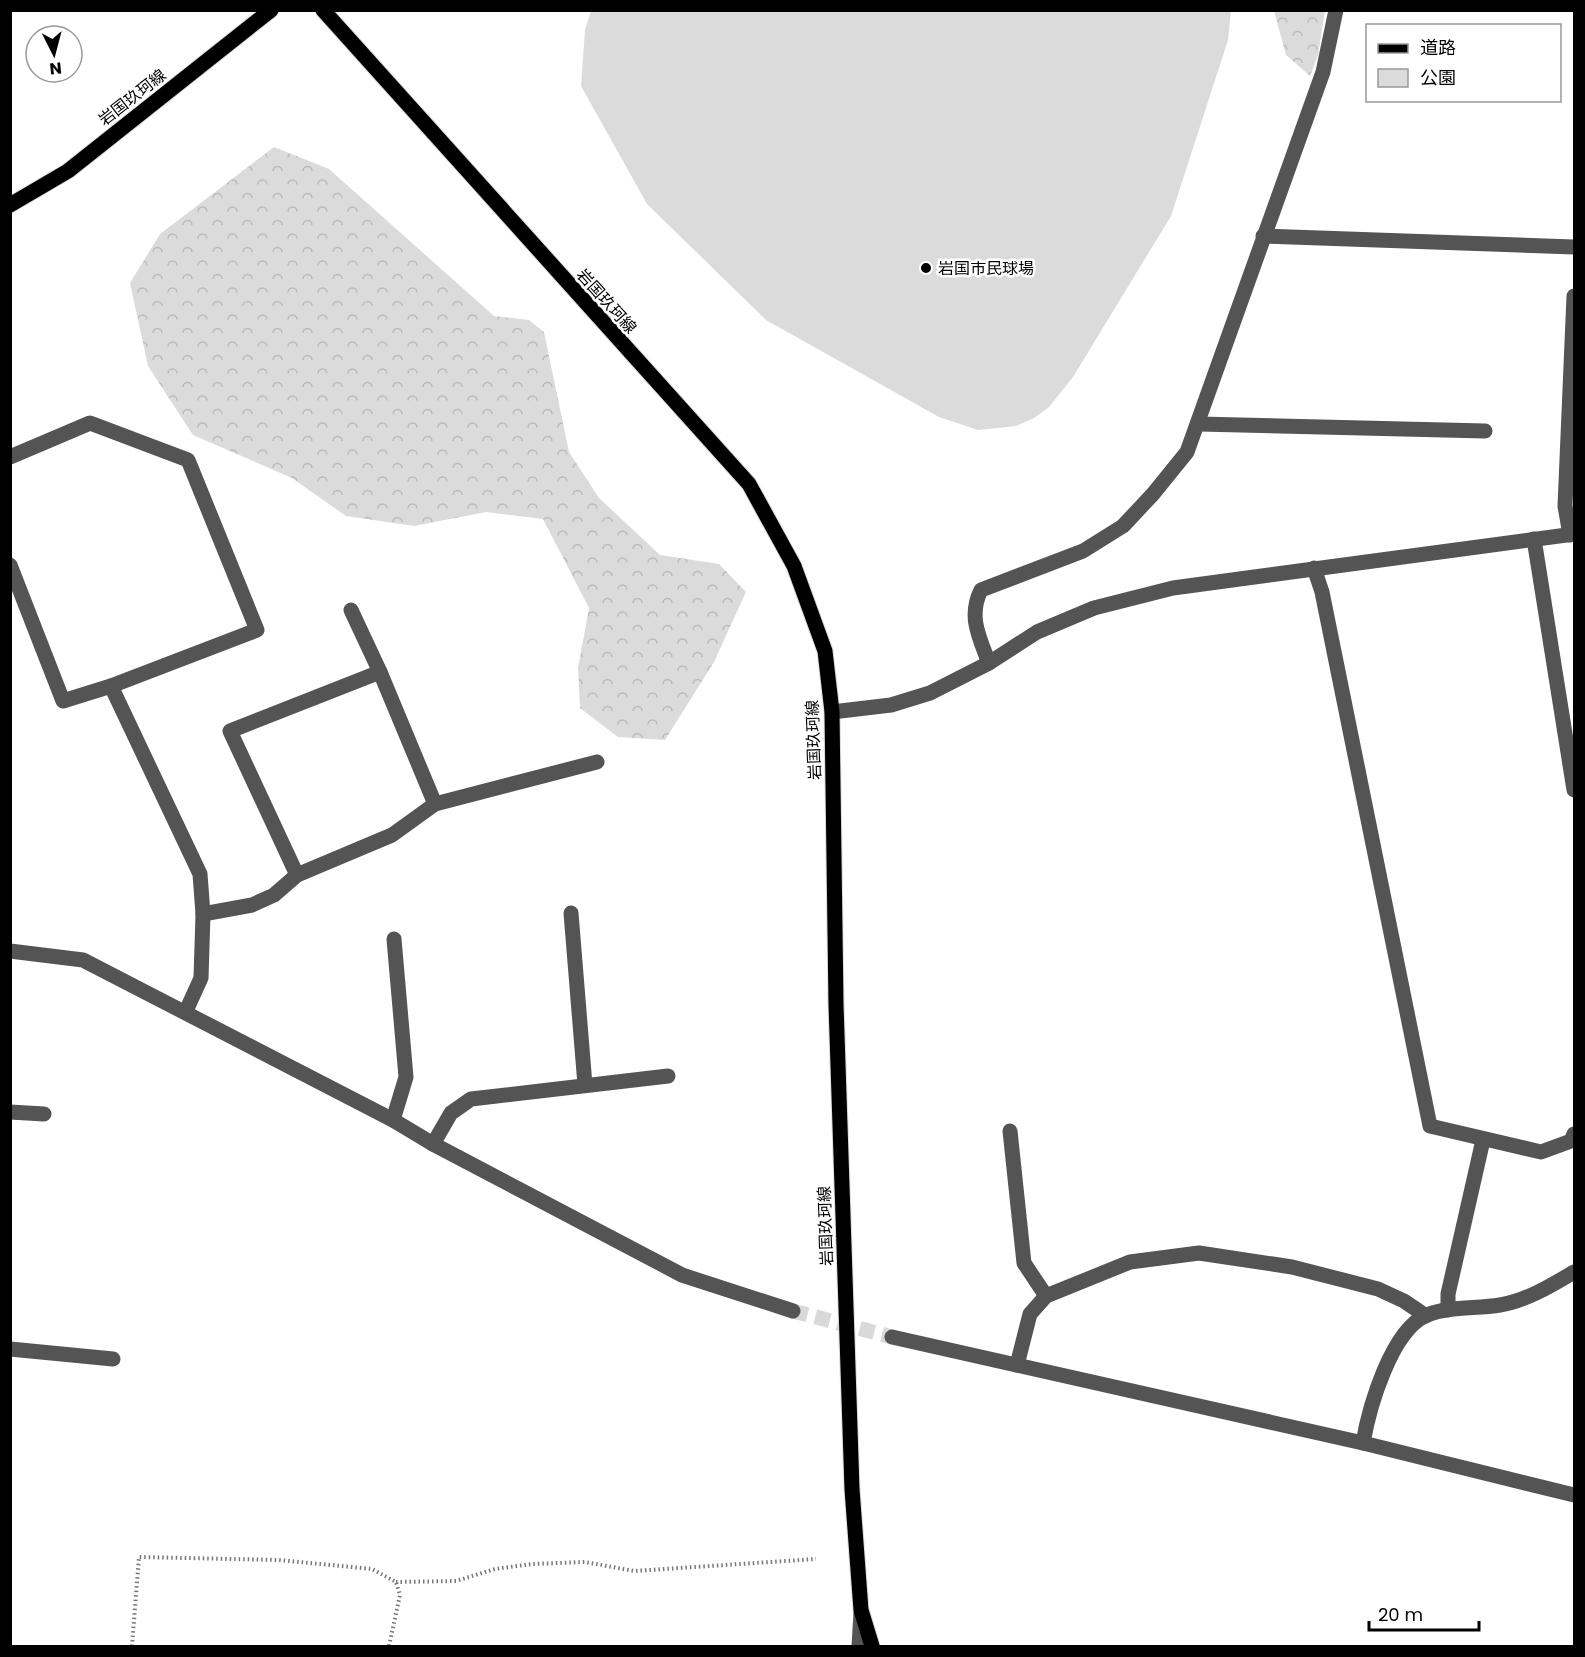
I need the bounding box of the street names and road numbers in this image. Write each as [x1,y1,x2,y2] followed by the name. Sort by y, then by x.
[94,64,171,131] street label: 岩国玖珂線
[571,264,642,339] street label: 岩国玖珂線
[801,700,826,780] street label: 岩国玖珂線
[813,1186,838,1266] street label: 岩国玖珂線

